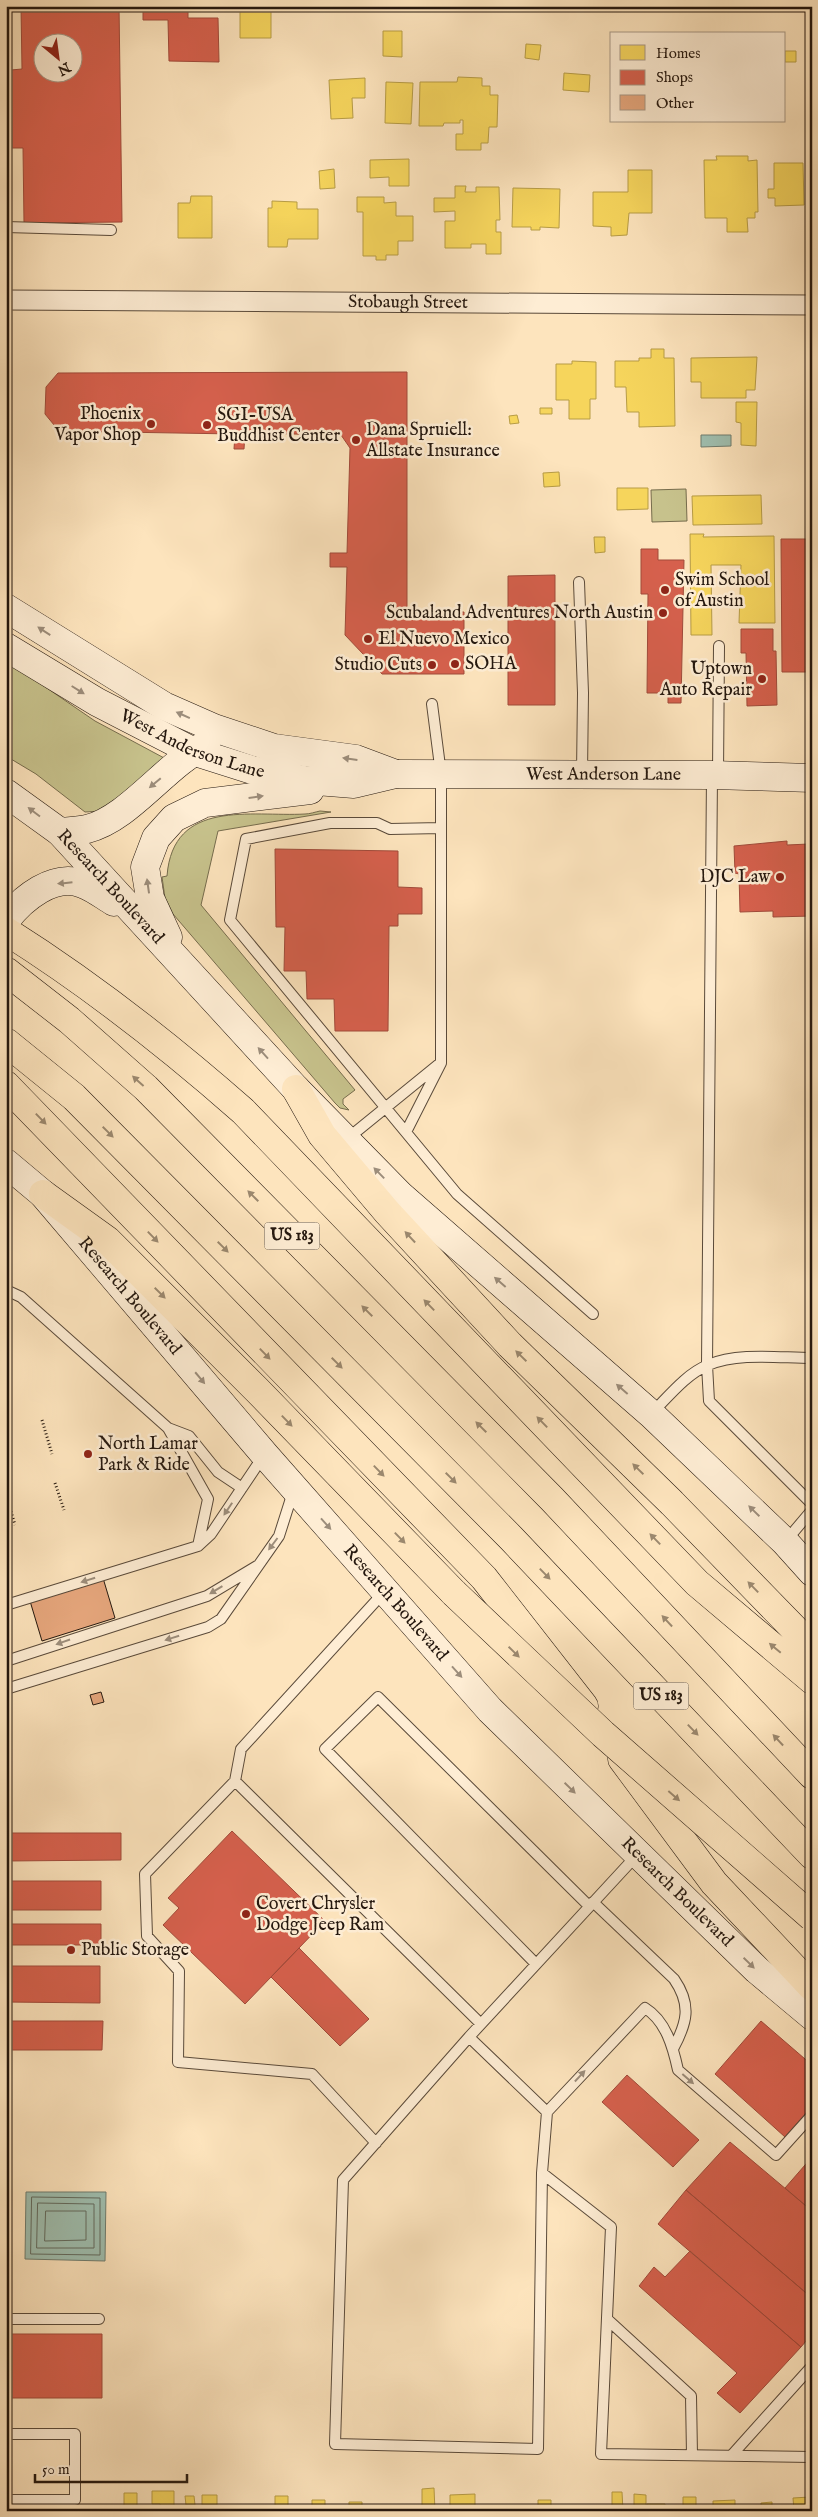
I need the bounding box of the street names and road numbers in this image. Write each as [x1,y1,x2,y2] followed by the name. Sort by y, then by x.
[348,291,468,314] street label: Stobaugh Street
[116,704,266,784] street label: West Anderson Lane
[526,763,681,786] street label: West Anderson Lane
[52,824,169,949] street label: Research Boulevard
[264,1222,320,1250] road number: US 183
[73,1232,187,1360] street label: Research Boulevard
[338,1540,453,1666] street label: Research Boulevard
[634,1682,688,1710] road number: US 183
[616,1832,738,1952] street label: Research Boulevard

